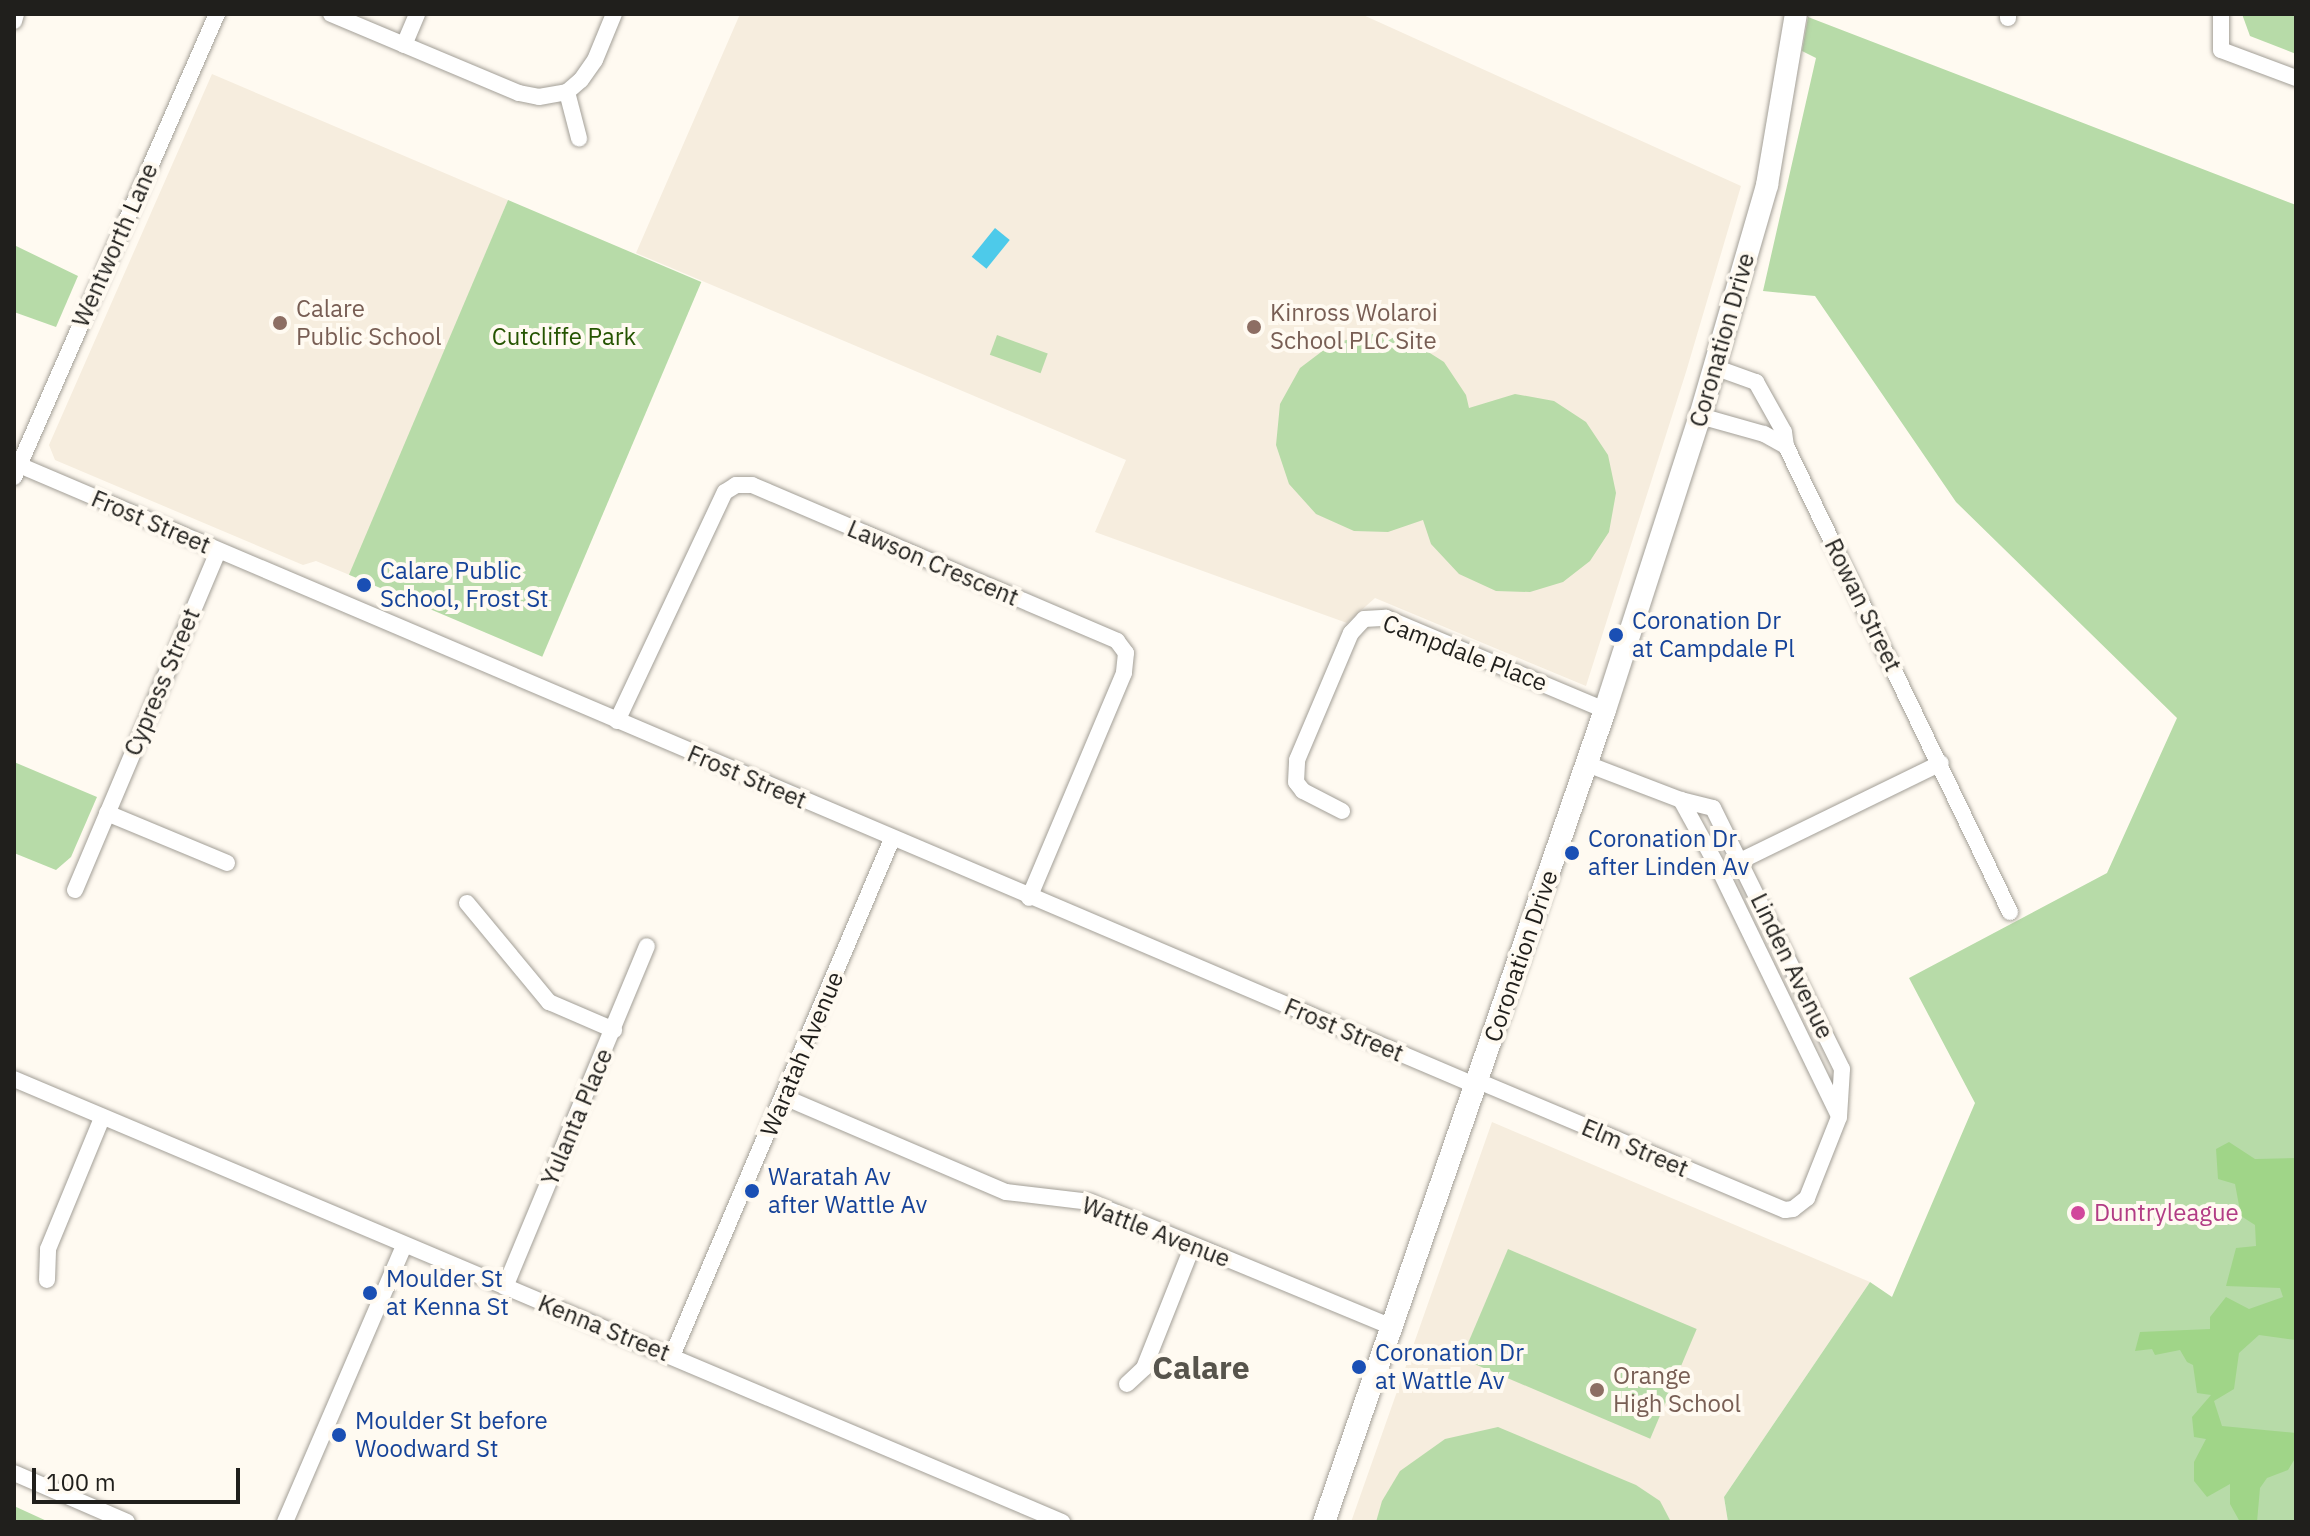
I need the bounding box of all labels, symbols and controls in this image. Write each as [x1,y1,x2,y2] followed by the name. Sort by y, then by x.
[66,159,164,331] street label: Wentworth Lane
[1683,250,1761,430] street label: Coronation Drive
[296,295,441,351] place label: Calare Public School
[1270,299,1438,355] place label: Kinross Wolaroi School PLC Site
[271,314,289,332] marker: Calare Public School
[1245,318,1263,336] marker: Kinross Wolaroi School PLC Site
[492,323,636,351] park label: Cutcliffe Park
[87,484,215,560] street label: Frost Street
[843,514,1023,612] street label: Lawson Crescent
[1818,534,1908,676] street label: Rowan Street
[380,557,549,613] place label: Calare Public School, Frost St
[355,576,373,594] marker: Calare Public School, Frost St
[118,604,206,760] street label: Cypress Street
[1632,607,1795,663] place label: Coronation Dr at Campdale Pl
[1379,608,1551,698] street label: Campdale Place
[1607,626,1625,644] marker: Coronation Dr at Campdale Pl
[683,739,811,815] street label: Frost Street
[1588,825,1749,881] place label: Coronation Dr after Linden Av
[1563,844,1581,862] marker: Coronation Dr after Linden Av
[1478,866,1564,1046] street label: Coronation Drive
[1744,889,1840,1043] street label: Linden Avenue
[754,967,850,1141] street label: Waratah Avenue
[1280,992,1408,1068] street label: Frost Street
[535,1044,619,1190] street label: Yulanta Place
[1577,1113,1693,1183] street label: Elm Street
[768,1163,927,1219] place label: Waratah Av after Wattle Av
[743,1182,761,1200] marker: Waratah Av after Wattle Av
[1078,1191,1234,1273] street label: Wattle Avenue
[2094,1199,2239,1227] place label: Duntryleague
[2069,1204,2087,1222] marker: Duntryleague
[386,1265,509,1321] place label: Moulder St at Kenna St
[361,1284,379,1302] marker: Moulder St at Kenna St
[534,1289,674,1367] street label: Kenna Street
[1375,1339,1524,1395] place label: Coronation Dr at Wattle Av
[1152,1348,1250,1386] district label: Calare
[1350,1358,1368,1376] marker: Coronation Dr at Wattle Av
[1613,1362,1741,1418] place label: Orange High School
[1588,1381,1606,1399] marker: Orange High School
[355,1407,548,1463] place label: Moulder St before Woodward St
[330,1426,348,1444] marker: Moulder St before Woodward St
[36,1452,244,1502] scale bar
[46,1466,116,1498] text: 100 m

